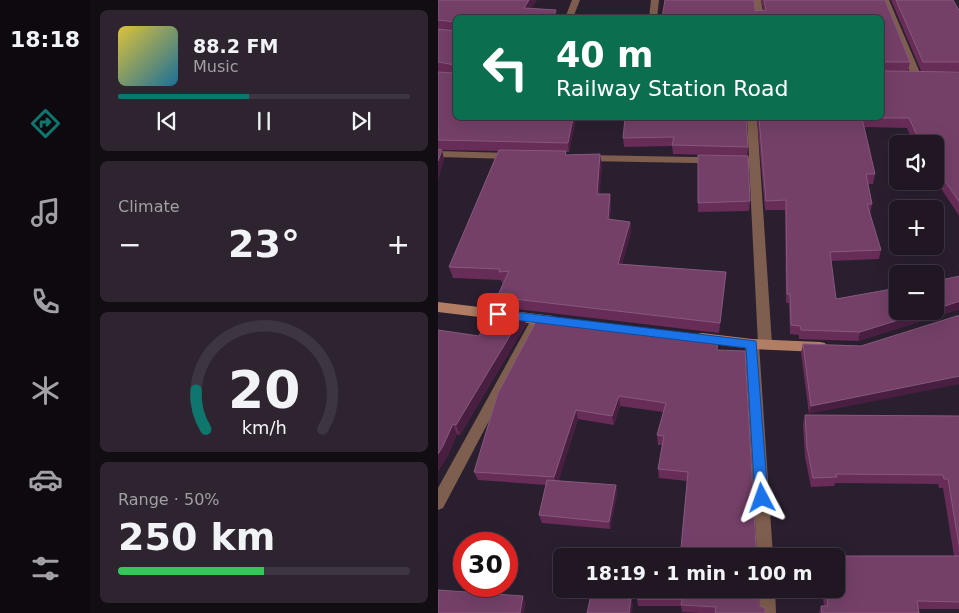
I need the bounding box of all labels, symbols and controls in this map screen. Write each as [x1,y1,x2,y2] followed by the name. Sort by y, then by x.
[10,27,80,52] text: 18:18
[193,35,278,57] text: 88.2 FM
[473,35,538,100] icon: left
[556,35,653,75] text: 40 m
[193,57,239,76] text: Music
[556,76,788,101] text: Railway Station Road
[28,106,63,141] icon: directions
[153,107,181,135] icon: previous
[250,107,278,135] icon: pause
[347,107,375,135] icon: next
[889,135,944,320] map controls
[889,135,944,190] button: sound
[28,195,63,230] icon: music
[118,197,180,216] text: Climate
[889,200,944,255] button: +
[228,222,300,266] text: 23°
[118,228,141,261] text: −
[387,228,410,261] text: +
[889,265,944,320] button: −
[28,284,63,319] icon: phone
[477,293,519,335] pin
[484,300,512,328] icon: arrive
[228,360,300,420] text: 20
[28,373,63,408] icon: climate
[241,417,287,438] text: km/h
[28,462,63,497] icon: car
[735,471,787,523] position arrow
[118,490,220,509] text: Range · 50%
[118,515,275,559] text: 250 km
[453,532,518,597] speed limit sign: 30
[28,551,63,586] icon: filters
[585,562,813,584] text: 18:19 · 1 min · 100 m

